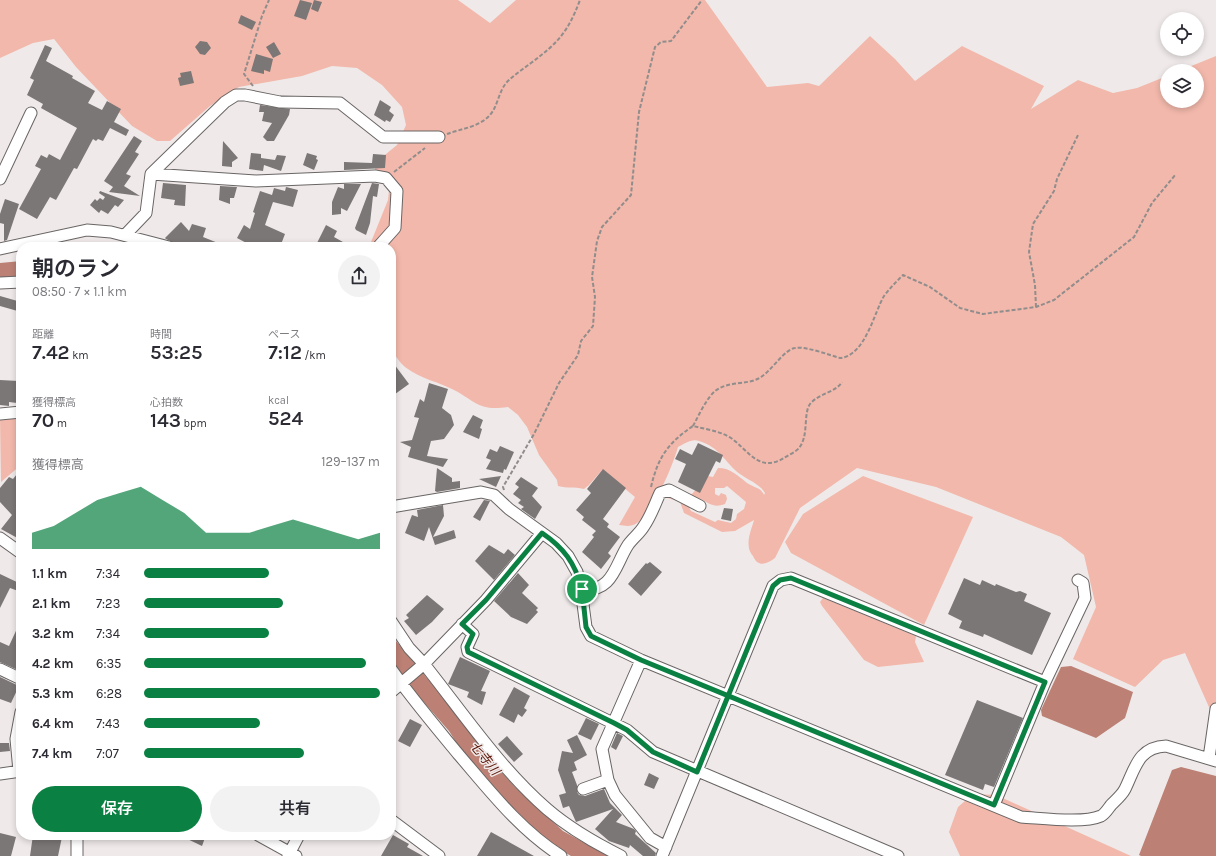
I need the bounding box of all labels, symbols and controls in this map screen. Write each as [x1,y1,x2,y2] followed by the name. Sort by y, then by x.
[1160,12,1204,108] map controls
[1160,12,1204,56] button: locate
[1160,64,1204,108] button: layers
[338,255,380,297] button: share
[32,256,120,282] text: 朝のラン
[32,284,127,299] text: 08:50 · 7 × 1.1 km
[32,328,54,341] text: 距離
[150,328,172,341] text: 時間
[268,328,300,341] text: ペース
[32,341,70,364] text: 7.42
[150,341,203,364] text: 53:25
[268,341,302,364] text: 7:12
[70,349,89,362] text: km
[302,349,326,362] text: /km
[268,394,289,407] text: kcal
[32,396,76,409] text: 獲得標高
[150,396,183,409] text: 心拍数
[268,407,303,430] text: 524
[32,409,54,432] text: 70
[150,409,181,432] text: 143
[54,417,67,430] text: m
[181,417,207,430] text: bpm
[321,454,380,469] text: 129–137 m
[32,457,84,472] text: 獲得標高
[32,566,67,581] text: 1.1 km
[96,566,120,581] text: 7:34
[565,572,599,606] pin
[571,578,593,600] icon: arrive
[32,596,71,611] text: 2.1 km
[96,596,120,611] text: 7:23
[32,626,74,641] text: 3.2 km
[96,626,120,641] text: 7:34
[32,656,74,671] text: 4.2 km
[96,656,121,671] text: 6:35
[32,686,74,701] text: 5.3 km
[96,686,122,701] text: 6:28
[32,716,74,731] text: 6.4 km
[96,716,120,731] text: 7:43
[467,738,504,779] water label: 七寺川
[32,746,72,761] text: 7.4 km
[96,746,119,761] text: 7:07
[32,786,202,832] button: 保存
[210,786,380,832] button: 共有

